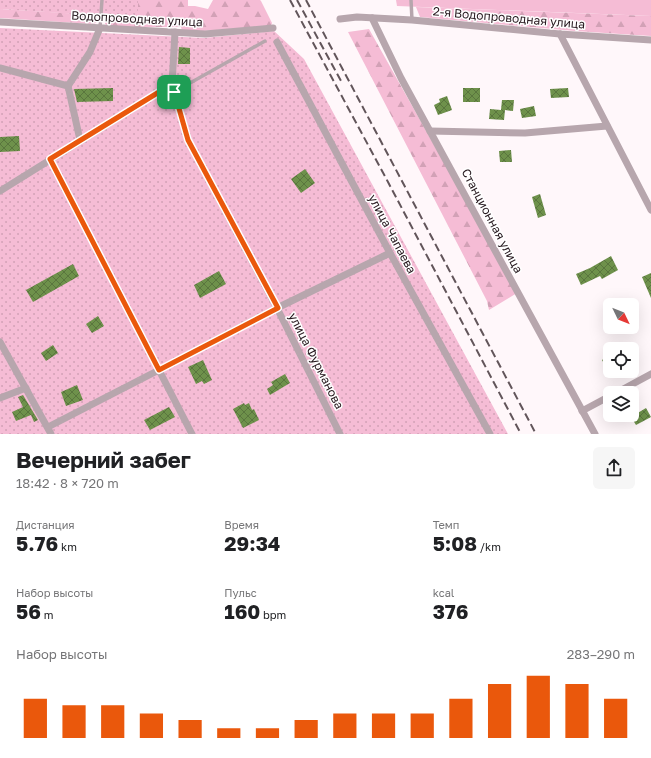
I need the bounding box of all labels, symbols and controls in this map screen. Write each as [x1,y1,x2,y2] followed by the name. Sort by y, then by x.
[432,3,586,32] street label: 2-я Водопроводная улица
[71,8,203,29] street label: Водопроводная улица
[157,75,191,109] pin
[163,81,185,103] icon: arrive
[459,166,526,276] street label: Станционная улица
[365,192,420,276] street label: улица Чапаева
[603,298,639,334] north arrow
[603,298,639,422] map controls
[286,310,347,411] street label: улица Фурманова
[603,342,639,378] button: locate
[603,386,639,422] button: layers
[16,446,191,473] text: Вечерний забег
[593,447,635,489] button: share
[16,475,119,491] text: 18:42 · 8 × 720 m
[16,518,75,531] text: Дистанция
[224,518,259,531] text: Время
[433,518,459,531] text: Темп
[16,531,58,555] text: 5.76
[224,531,280,555] text: 29:34
[433,531,477,555] text: 5:08
[58,540,77,553] text: km
[477,540,501,553] text: /km
[16,586,93,599] text: Набор высоты
[224,586,257,599] text: Пульс
[433,586,454,599] text: kcal
[16,599,41,623] text: 56
[224,599,260,623] text: 160
[433,599,468,623] text: 376
[41,608,53,621] text: m
[260,608,286,621] text: bpm
[16,646,107,662] text: Набор высоты
[567,646,635,662] text: 283–290 m

